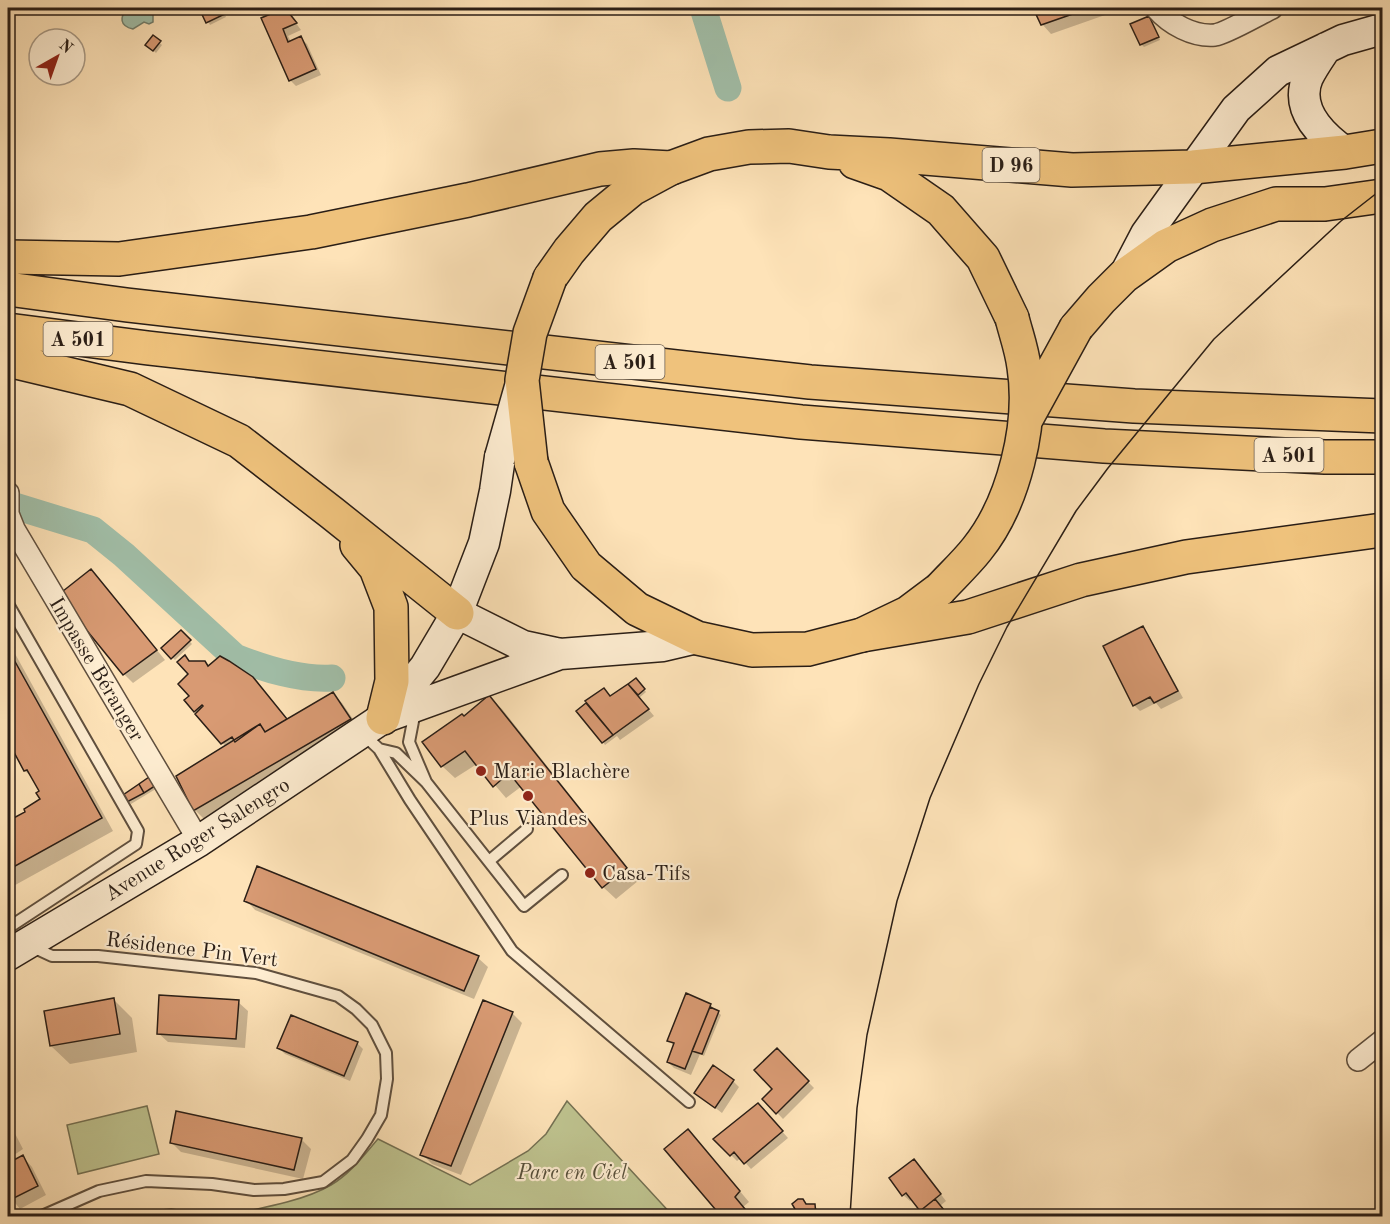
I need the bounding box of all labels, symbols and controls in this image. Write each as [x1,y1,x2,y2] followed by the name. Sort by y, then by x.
[27,27,87,87] north arrow
[56,37,76,58] text: N
[982,148,1040,182] road number: D 96
[44,322,112,356] road number: A 501
[596,345,664,379] road number: A 501
[1254,438,1324,472] road number: A 501
[44,594,147,746] street label: Impasse Béranger
[493,762,630,783] place label: Marie Blachère
[474,764,488,778] marker: Marie Blachère
[102,775,294,906] street label: Avenue Roger Salengro
[521,789,535,803] marker: Plus Viandes
[469,809,587,830] place label: Plus Viandes
[602,864,690,885] place label: Casa-Tifs
[583,866,597,880] marker: Casa-Tifs
[105,930,279,971] street label: Résidence Pin Vert
[516,1163,627,1184] park label: Parc en Ciel

